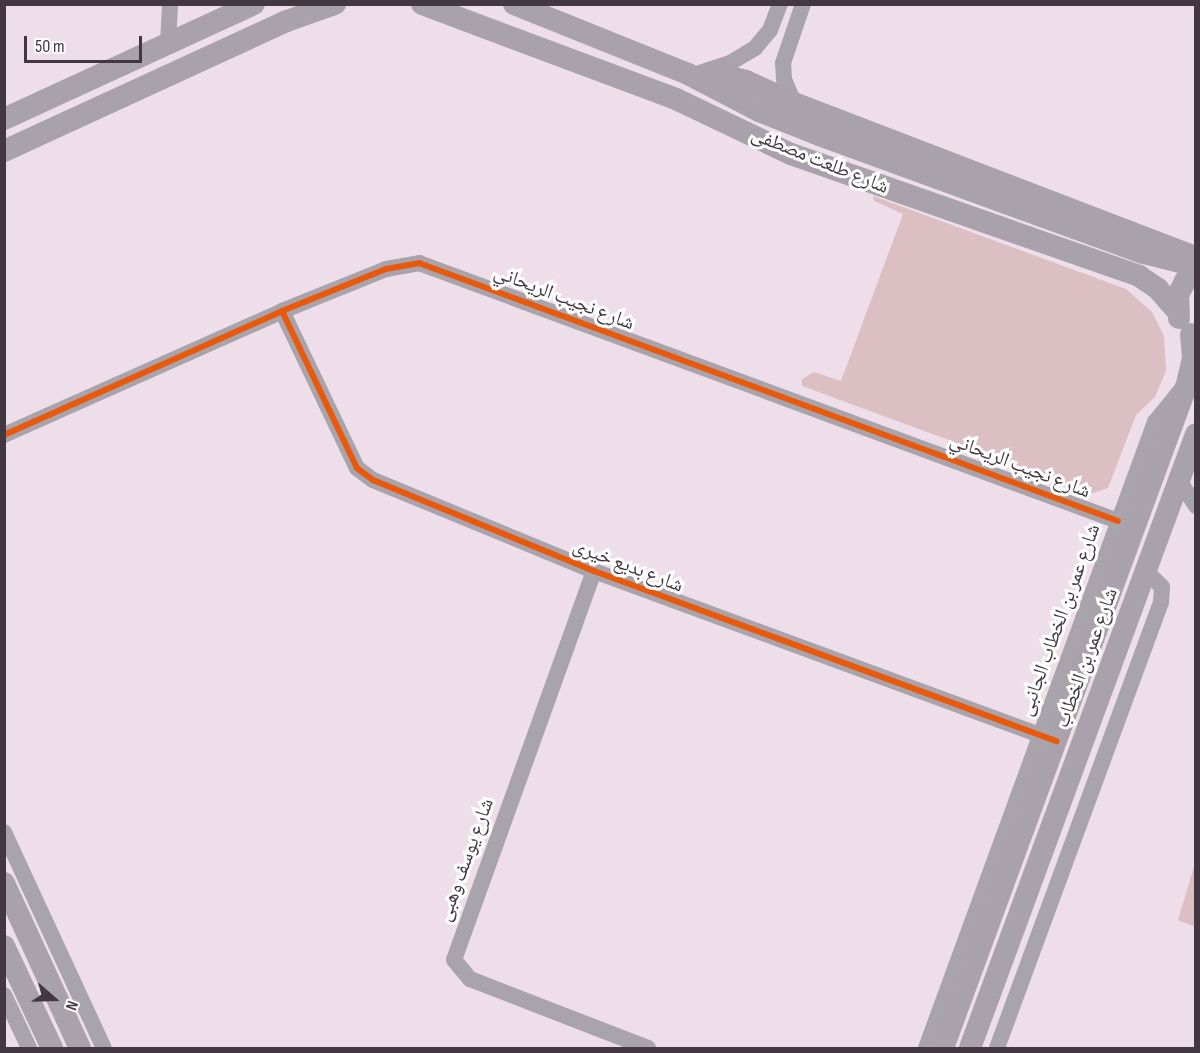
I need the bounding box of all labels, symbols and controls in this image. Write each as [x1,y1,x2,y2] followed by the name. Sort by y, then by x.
[27,24,146,62] scale bar
[35,36,65,57] text: 50 m
[748,123,892,199] street label: شارع طلعت مصطفى
[490,260,638,336] street label: شارع نجيب الريحاني
[946,428,1094,504] street label: شارع نجيب الريحاني
[1014,521,1106,719] street label: شارع عمر بن الخطاب الجانبى
[569,534,687,598] street label: شارع بديع خيرى
[1051,585,1123,731] street label: شارع عمر بن الخطاب
[433,795,499,925] street label: شارع يوسف وهبى
[24,969,84,1029] north arrow
[61,998,82,1013] text: N

